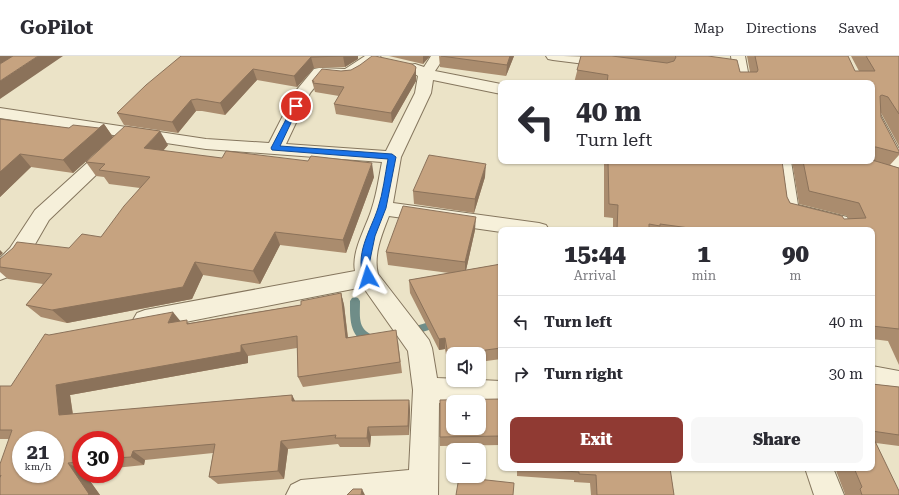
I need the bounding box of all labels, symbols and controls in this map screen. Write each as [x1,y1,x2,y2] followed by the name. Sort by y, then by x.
[20,16,93,39] text: GoPilot
[694,20,724,36] text: Map
[746,20,816,36] text: Directions
[838,20,879,36] text: Saved
[279,89,313,123] pin
[285,95,307,117] icon: arrive
[576,95,641,128] text: 40 m
[510,96,562,148] icon: left
[576,129,652,150] text: Turn left
[564,240,626,268] text: 15:44
[697,240,711,268] text: 1
[782,240,809,268] text: 90
[347,256,389,298] position arrow
[574,268,616,283] text: Arrival
[692,268,716,283] text: min
[790,268,801,283] text: m
[510,311,532,333] icon: left
[544,313,612,331] text: Turn left
[829,313,863,331] text: 40 m
[446,347,486,483] map controls
[446,347,486,387] button: sound
[510,363,532,385] icon: right
[544,365,623,383] text: Turn right
[829,365,863,383] text: 30 m
[446,395,486,435] button: +
[510,417,683,463] button: Exit
[691,417,863,463] button: Share
[72,431,124,483] speed limit sign: 30
[27,440,49,464] text: 21
[446,443,486,483] button: −
[25,461,51,472] text: km/h

